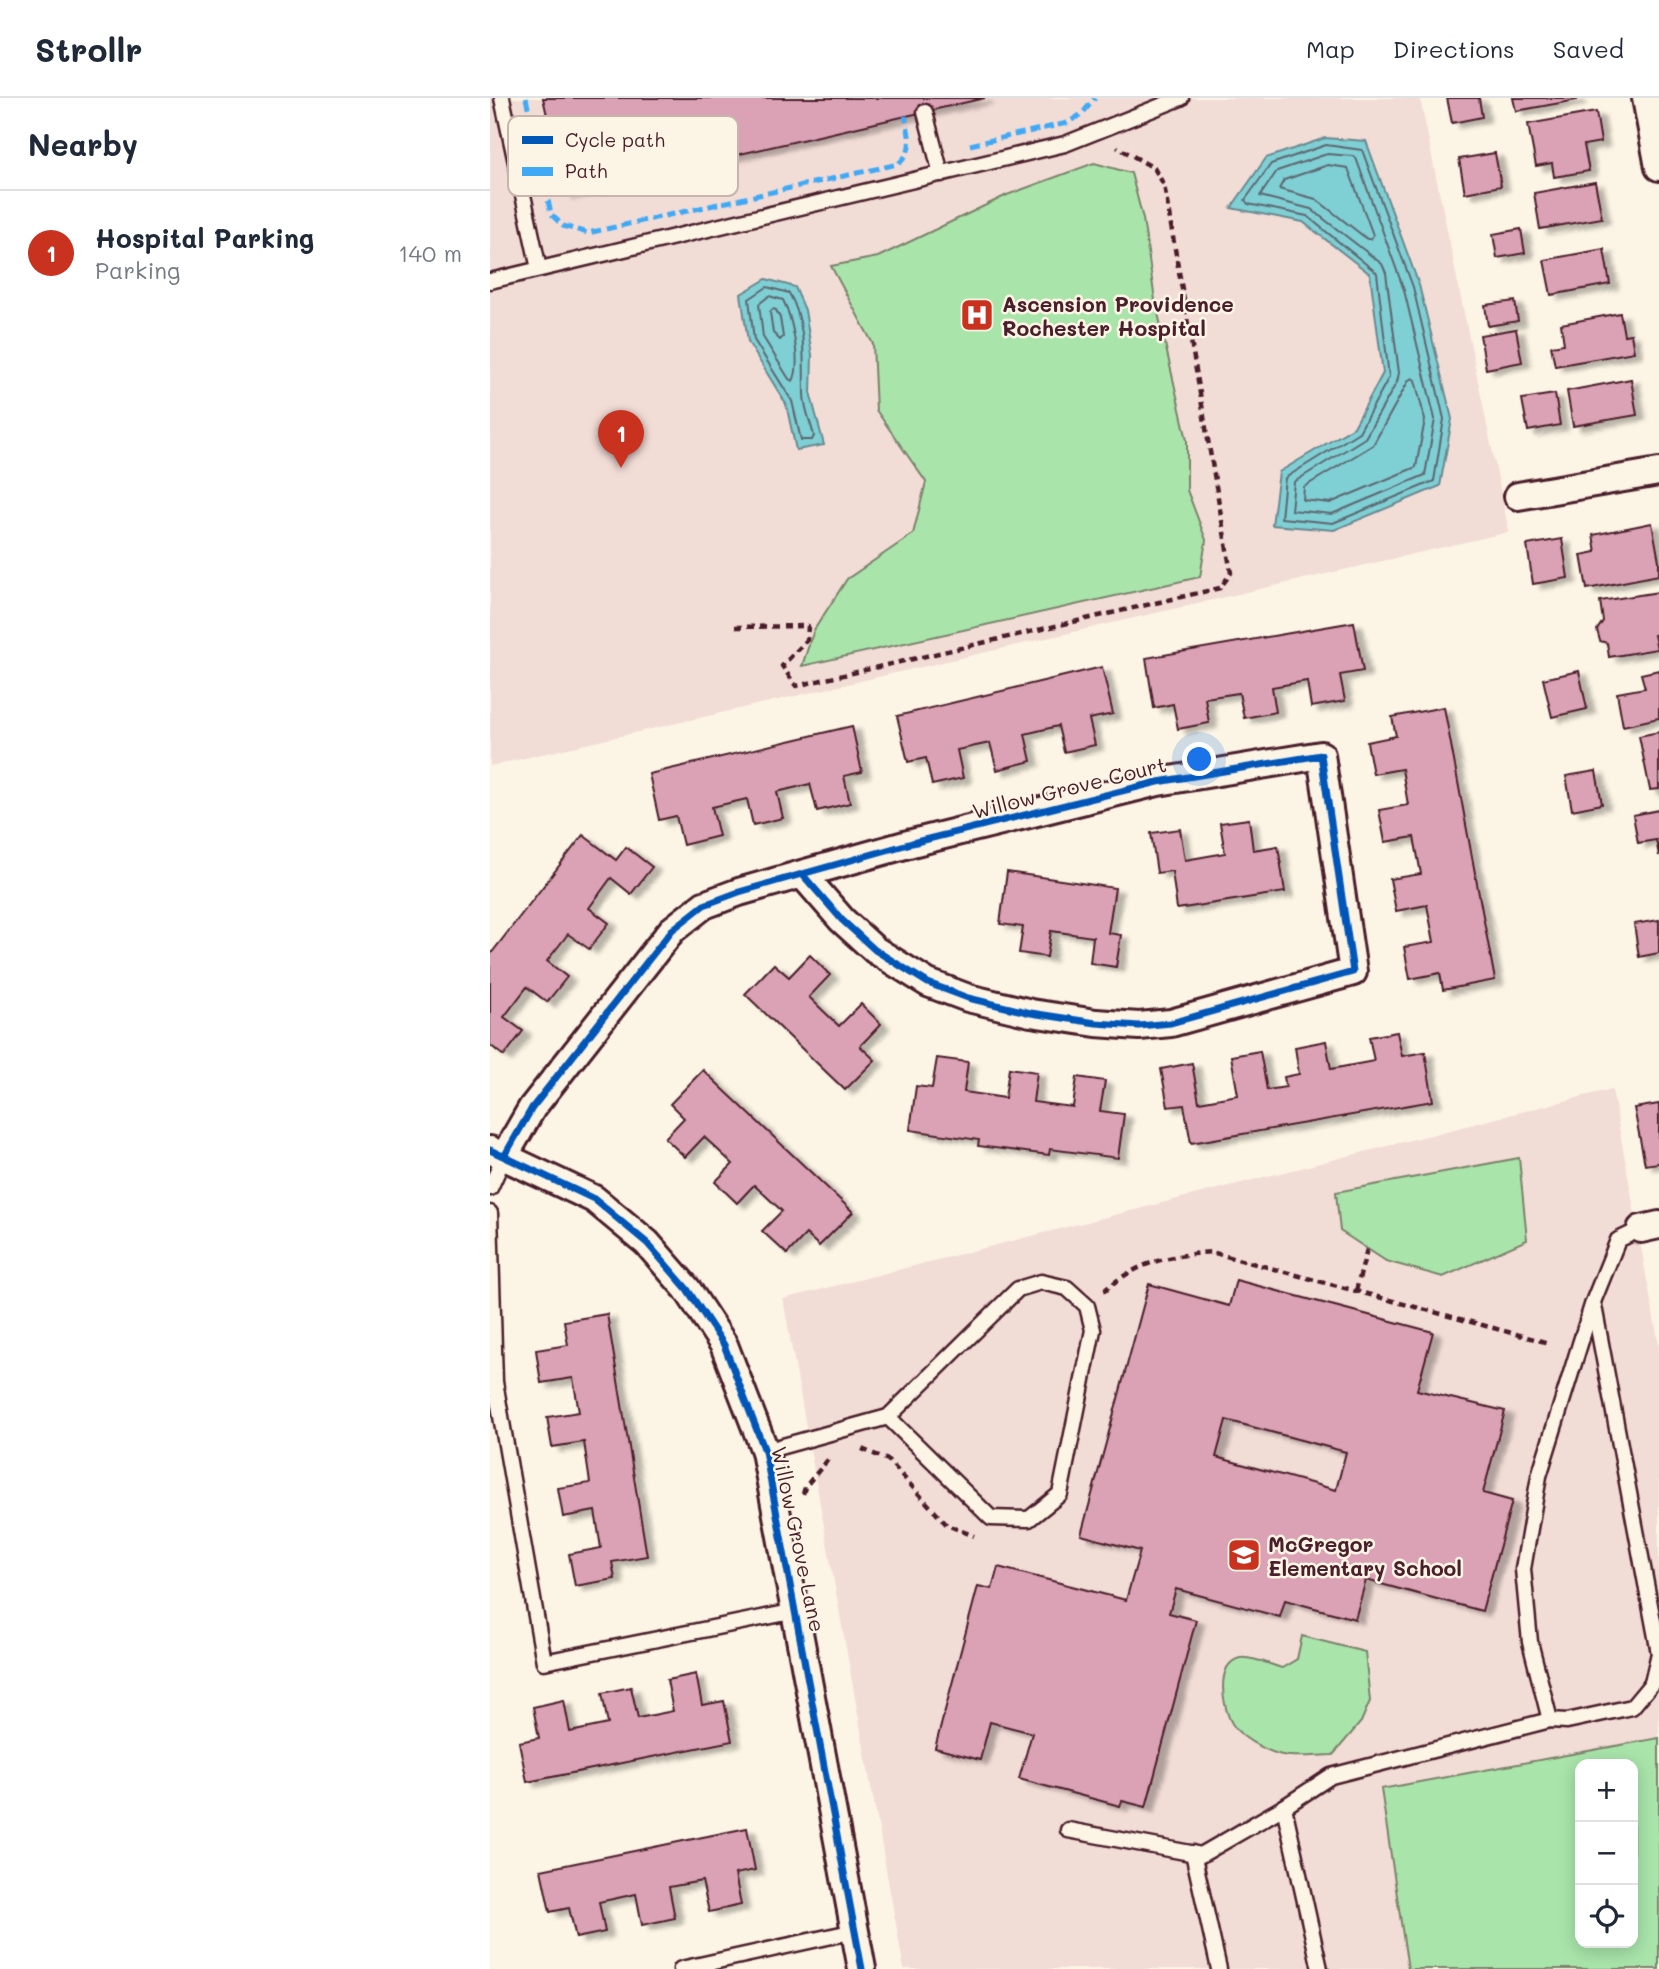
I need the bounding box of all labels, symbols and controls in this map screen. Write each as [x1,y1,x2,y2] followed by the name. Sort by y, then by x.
[35,27,143,70] text: Strollr
[1306,33,1355,64] text: Map
[1393,33,1515,64] text: Directions
[1553,33,1624,64] text: Saved
[508,116,738,196] legend
[28,124,138,164] text: Nearby
[565,127,665,152] text: Cycle path
[565,158,608,183] text: Path
[95,221,314,255] text: Hospital Parking
[46,238,56,268] text: 1
[398,238,462,268] text: 140 m
[95,255,180,285] text: Parking
[1002,290,1234,341] place label: Ascension Providence Rochester Hospital
[958,296,996,334] hospital icon: Ascension Providence Rochester Hospital
[598,410,644,468] pin: 1
[1182,742,1216,776] your location
[969,750,1169,824] street label: Willow Grove Court
[766,1444,832,1634] street label: Willow Grove Lane
[1268,1530,1462,1582] place label: McGregor Elementary School
[1225,1536,1263,1574] school or university icon: McGregor Elementary School
[1575,1759,1638,1948] map controls
[1575,1759,1638,1822] button: +
[1575,1822,1638,1885] button: −
[1575,1885,1638,1948] button: locate

